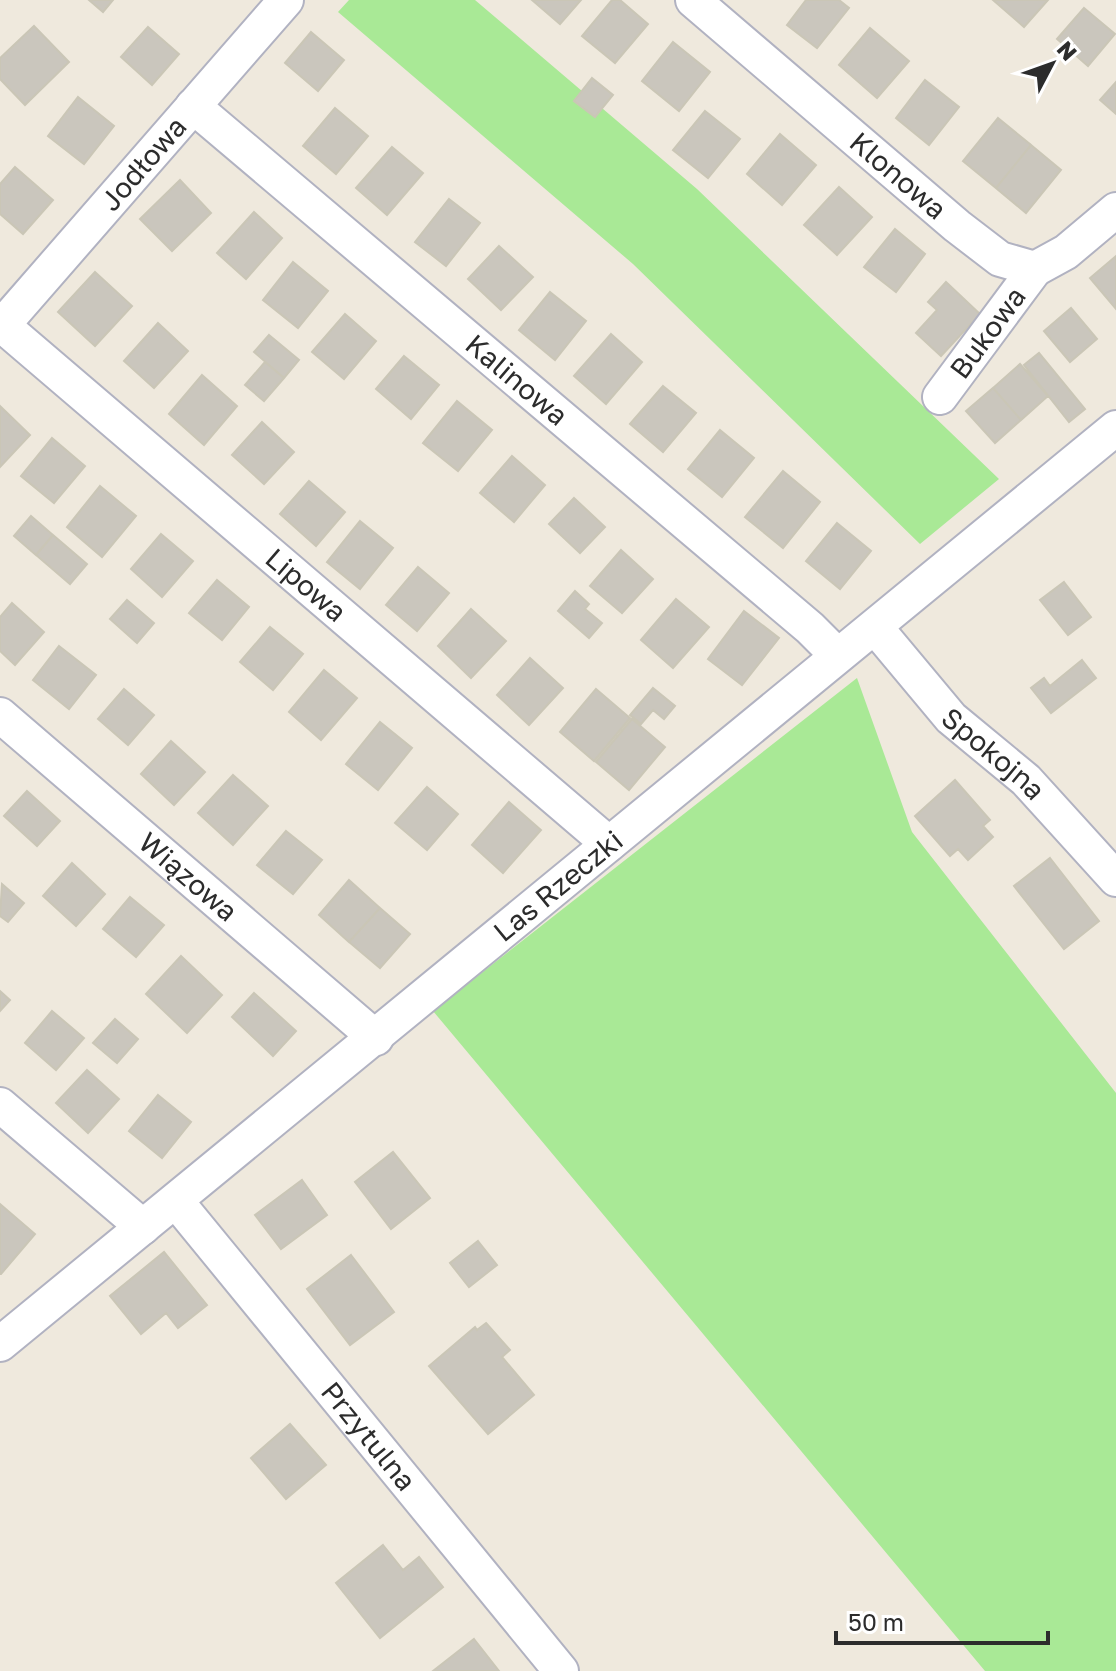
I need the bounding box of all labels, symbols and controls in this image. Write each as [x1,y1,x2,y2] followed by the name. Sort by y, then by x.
[1012,24,1092,104] north arrow
[1052,35,1083,66] text: N
[93,110,193,217] street label: Jodłowa
[844,125,953,226] street label: Klonowa
[943,280,1032,385] street label: Bukowa
[459,327,575,432] street label: Kalinowa
[259,541,353,628] street label: Lipowa
[936,701,1052,806] street label: Spokojna
[487,823,629,948] street label: Las Rzeczki
[133,825,244,928] street label: Wiązowa
[315,1375,423,1497] street label: Przytulna
[836,1595,1048,1645] scale bar
[848,1607,904,1636] text: 50 m

